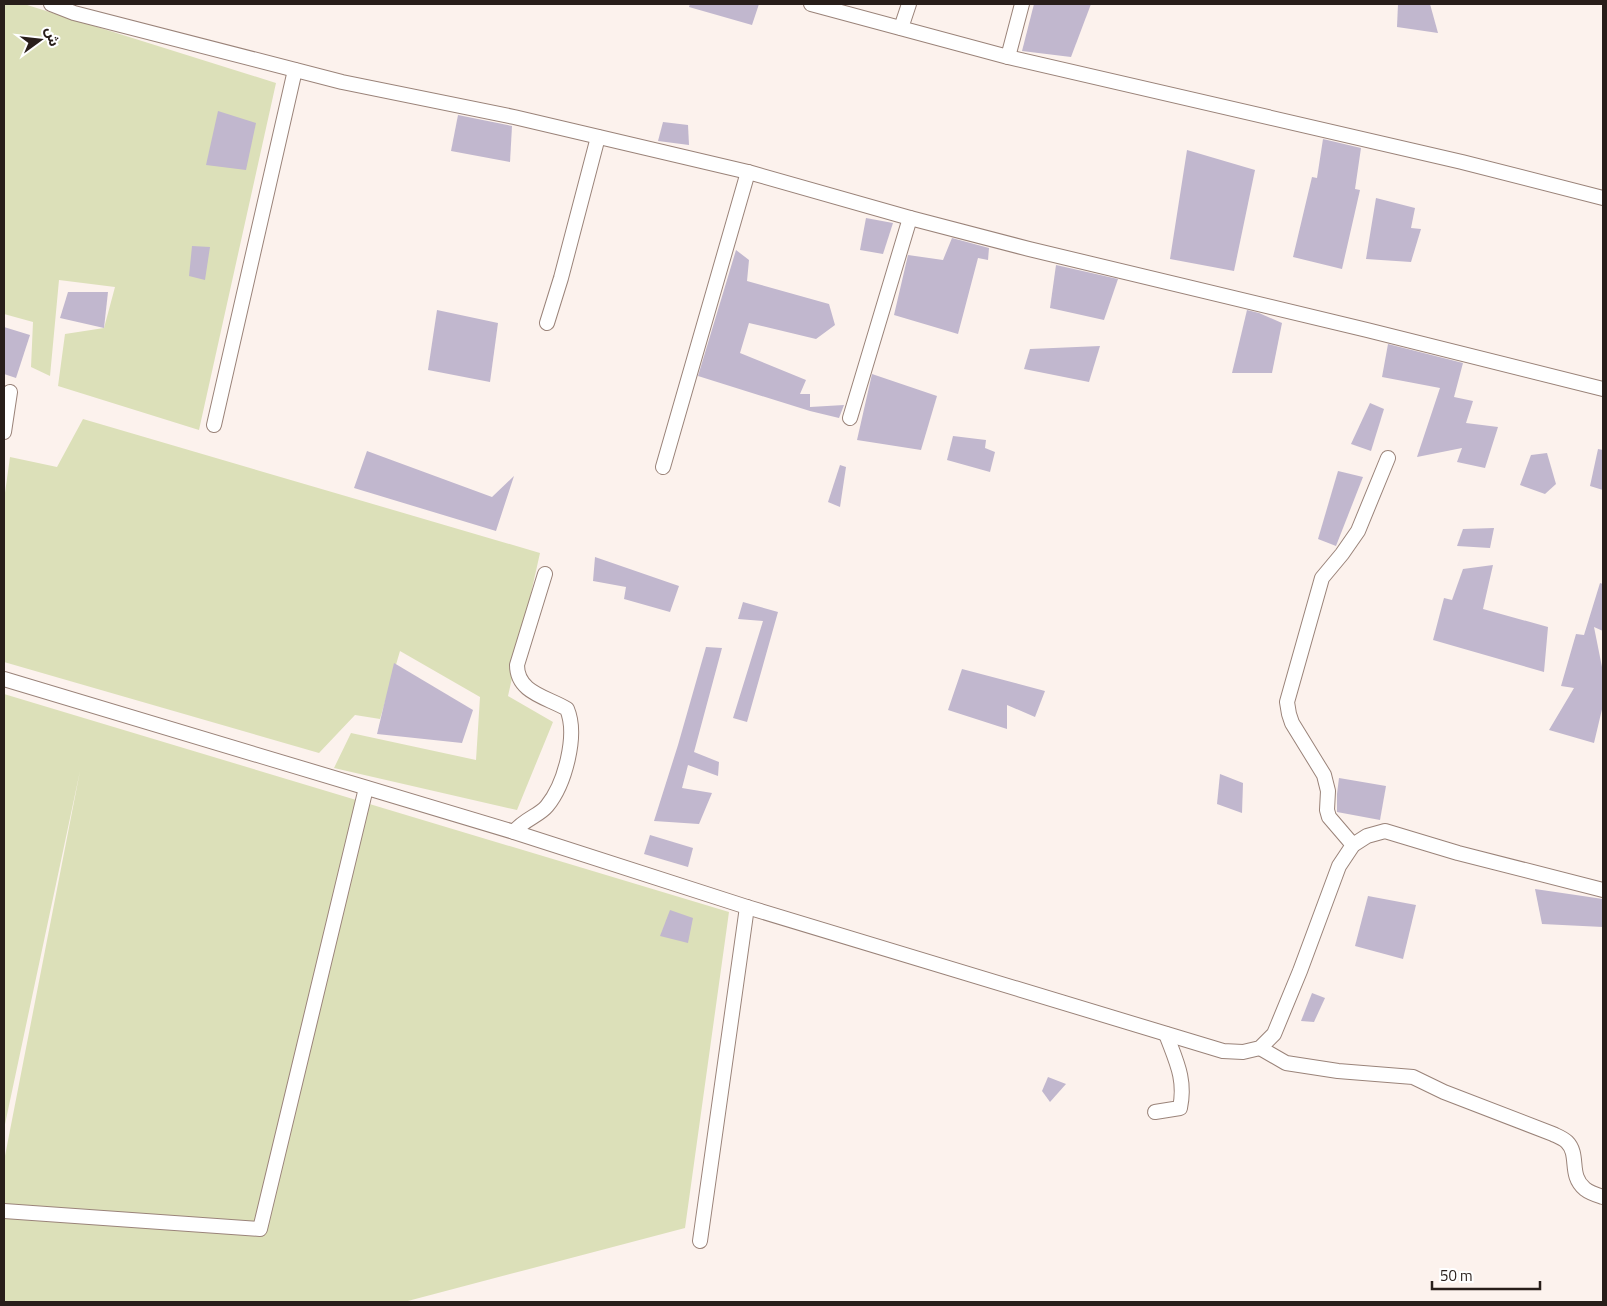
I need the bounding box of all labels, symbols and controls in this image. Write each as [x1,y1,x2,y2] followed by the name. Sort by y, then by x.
[15,15,65,65] north arrow
[40,25,66,48] text: ش
[1432,1258,1540,1290] scale bar
[1440,1264,1473,1287] text: 50 m

